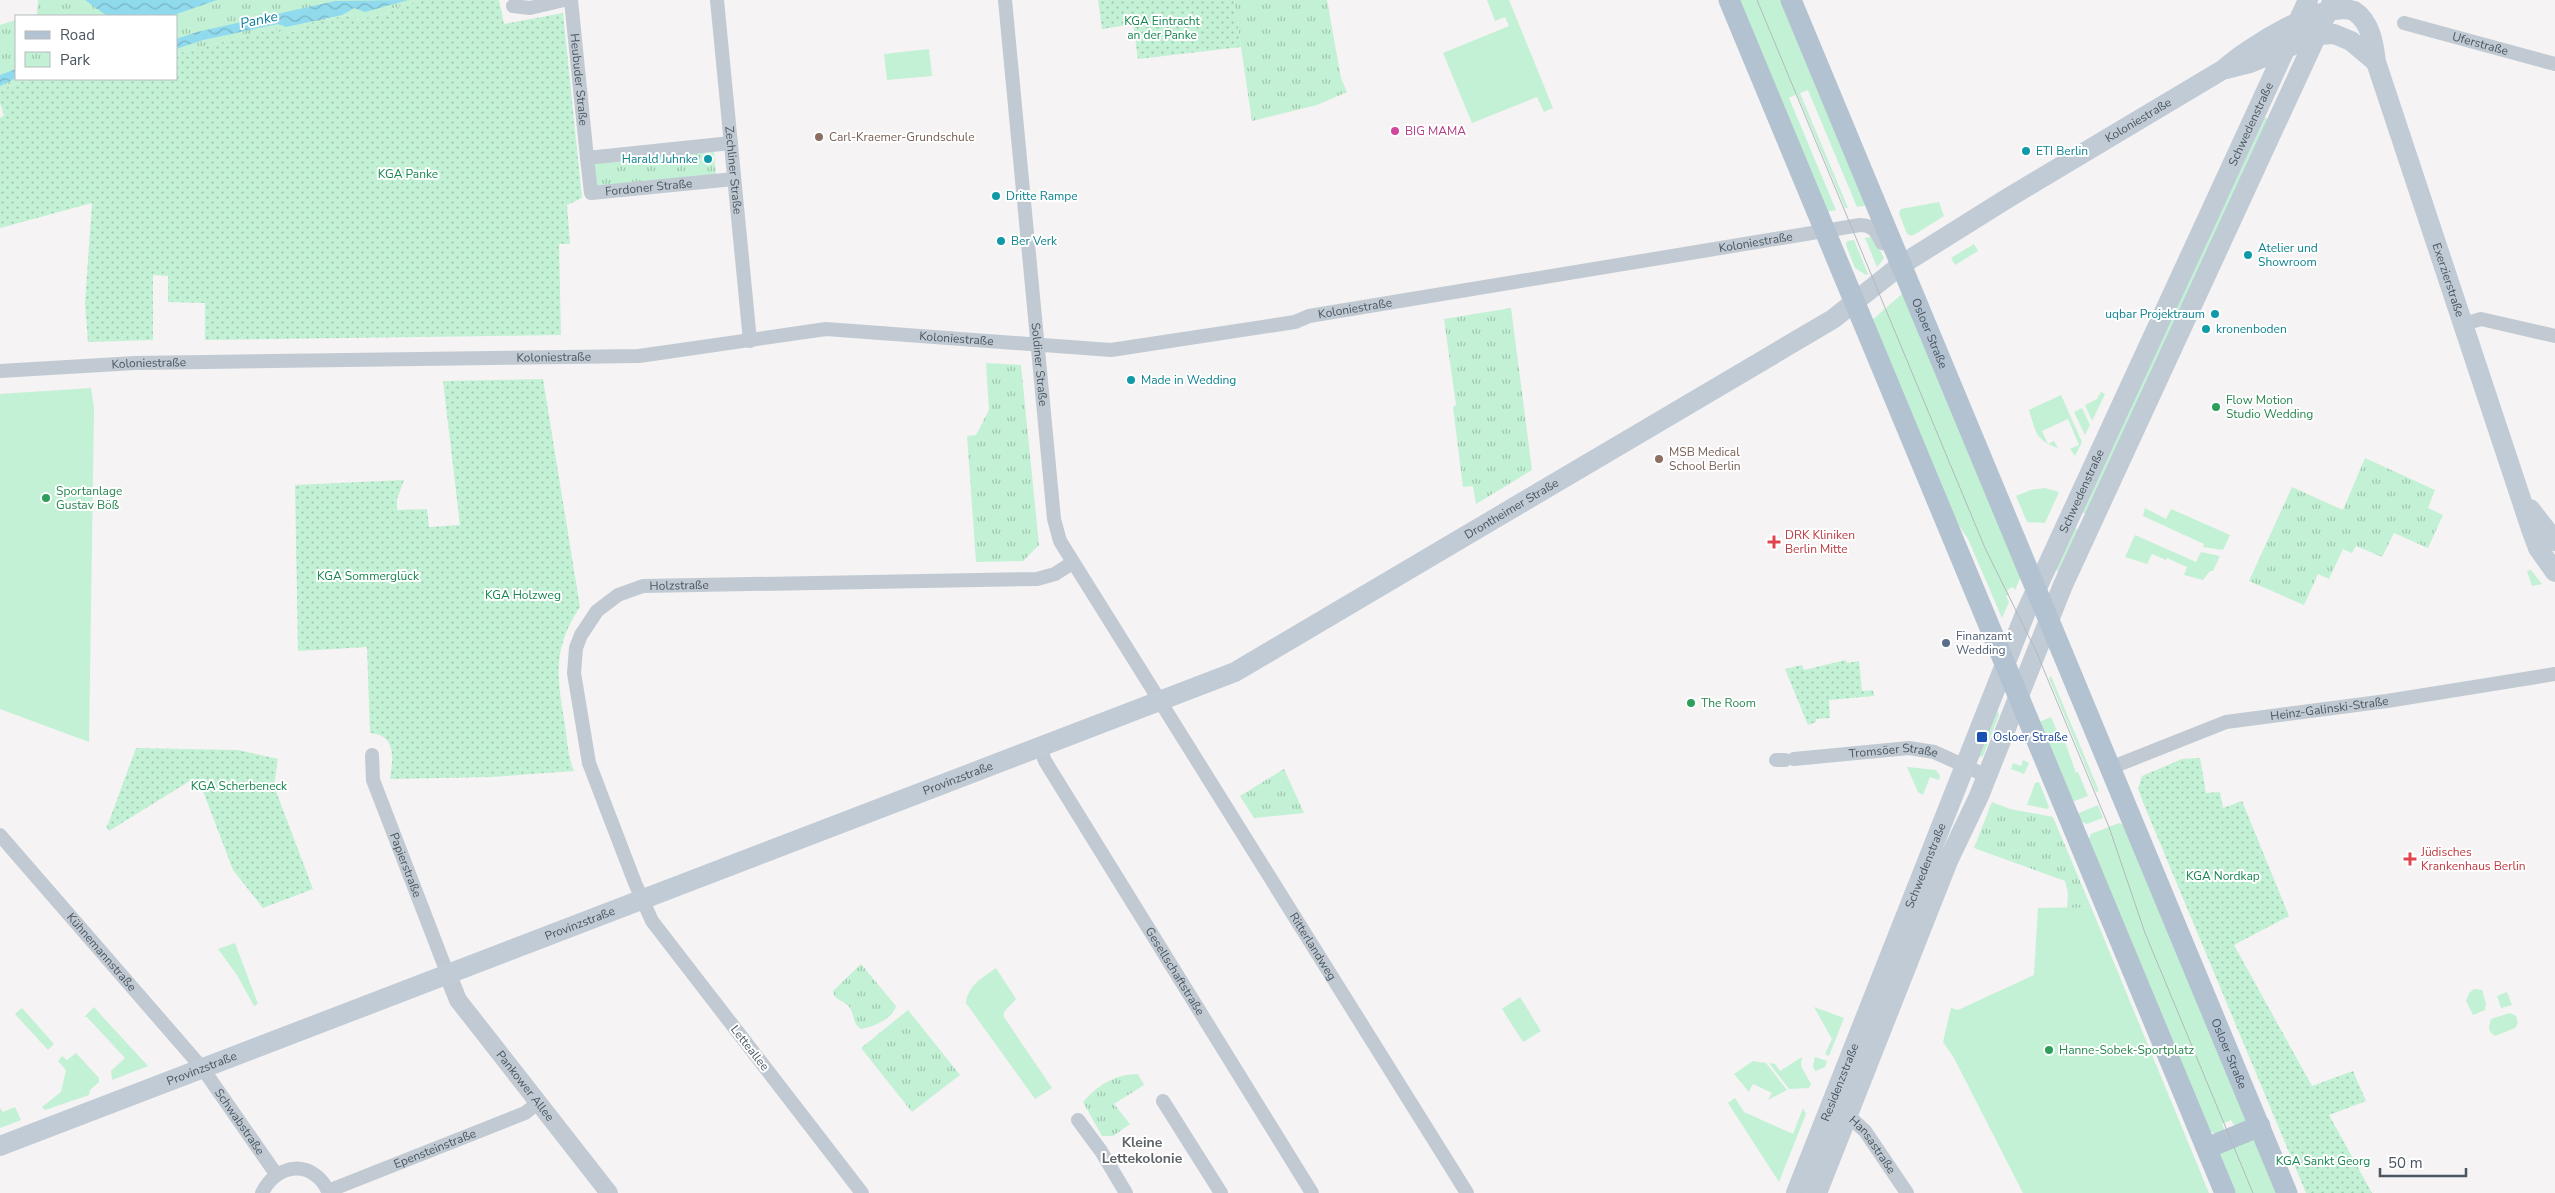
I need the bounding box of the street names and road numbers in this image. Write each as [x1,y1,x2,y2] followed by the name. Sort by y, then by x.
[2450,28,2510,59] street label: Uferstraße
[566,33,592,127] street label: Heubuder Straße
[2225,80,2277,169] street label: Schwedenstraße
[2102,94,2174,146] street label: Koloniestraße
[721,125,746,215] street label: Zechliner Straße
[604,175,693,200] street label: Fordoner Straße
[1718,228,1794,256] street label: Koloniestraße
[2429,241,2468,319] street label: Exerzierstraße
[1317,294,1393,322] street label: Koloniestraße
[1908,296,1951,371] street label: Osloer Straße
[1027,322,1051,407] street label: Soldiner Straße
[919,328,994,349] street label: Koloniestraße
[516,349,591,366] street label: Koloniestraße
[111,354,186,372] street label: Koloniestraße
[2055,447,2108,536] street label: Schwedenstraße
[1461,475,1562,543] street label: Drontheimer Straße
[649,577,709,594] street label: Holzstraße
[2269,693,2389,724] street label: Heinz-Galinski-Straße
[1848,740,1941,762] street label: Tromsöer Straße
[920,758,995,799] street label: Provinzstraße
[1901,821,1950,911] street label: Schwedenstraße
[386,830,425,900] street label: Papierstraße
[542,903,617,944] street label: Provinzstraße
[63,910,140,995] street label: Kühnemannstraße
[1286,910,1340,983] street label: Ritterlandweg
[1142,924,1208,1018] street label: Gesellschaftstraße
[2207,1016,2251,1091] street label: Osloer Straße
[727,1022,773,1074] street label: Letteallee
[1817,1041,1862,1124] street label: Residenzstraße
[493,1047,558,1124] street label: Pankower Allee
[164,1048,239,1089] street label: Provinzstraße
[211,1085,268,1158] street label: Schwabstraße
[1846,1112,1900,1177] street label: Hansastraße
[391,1125,479,1172] street label: Epensteinstraße

